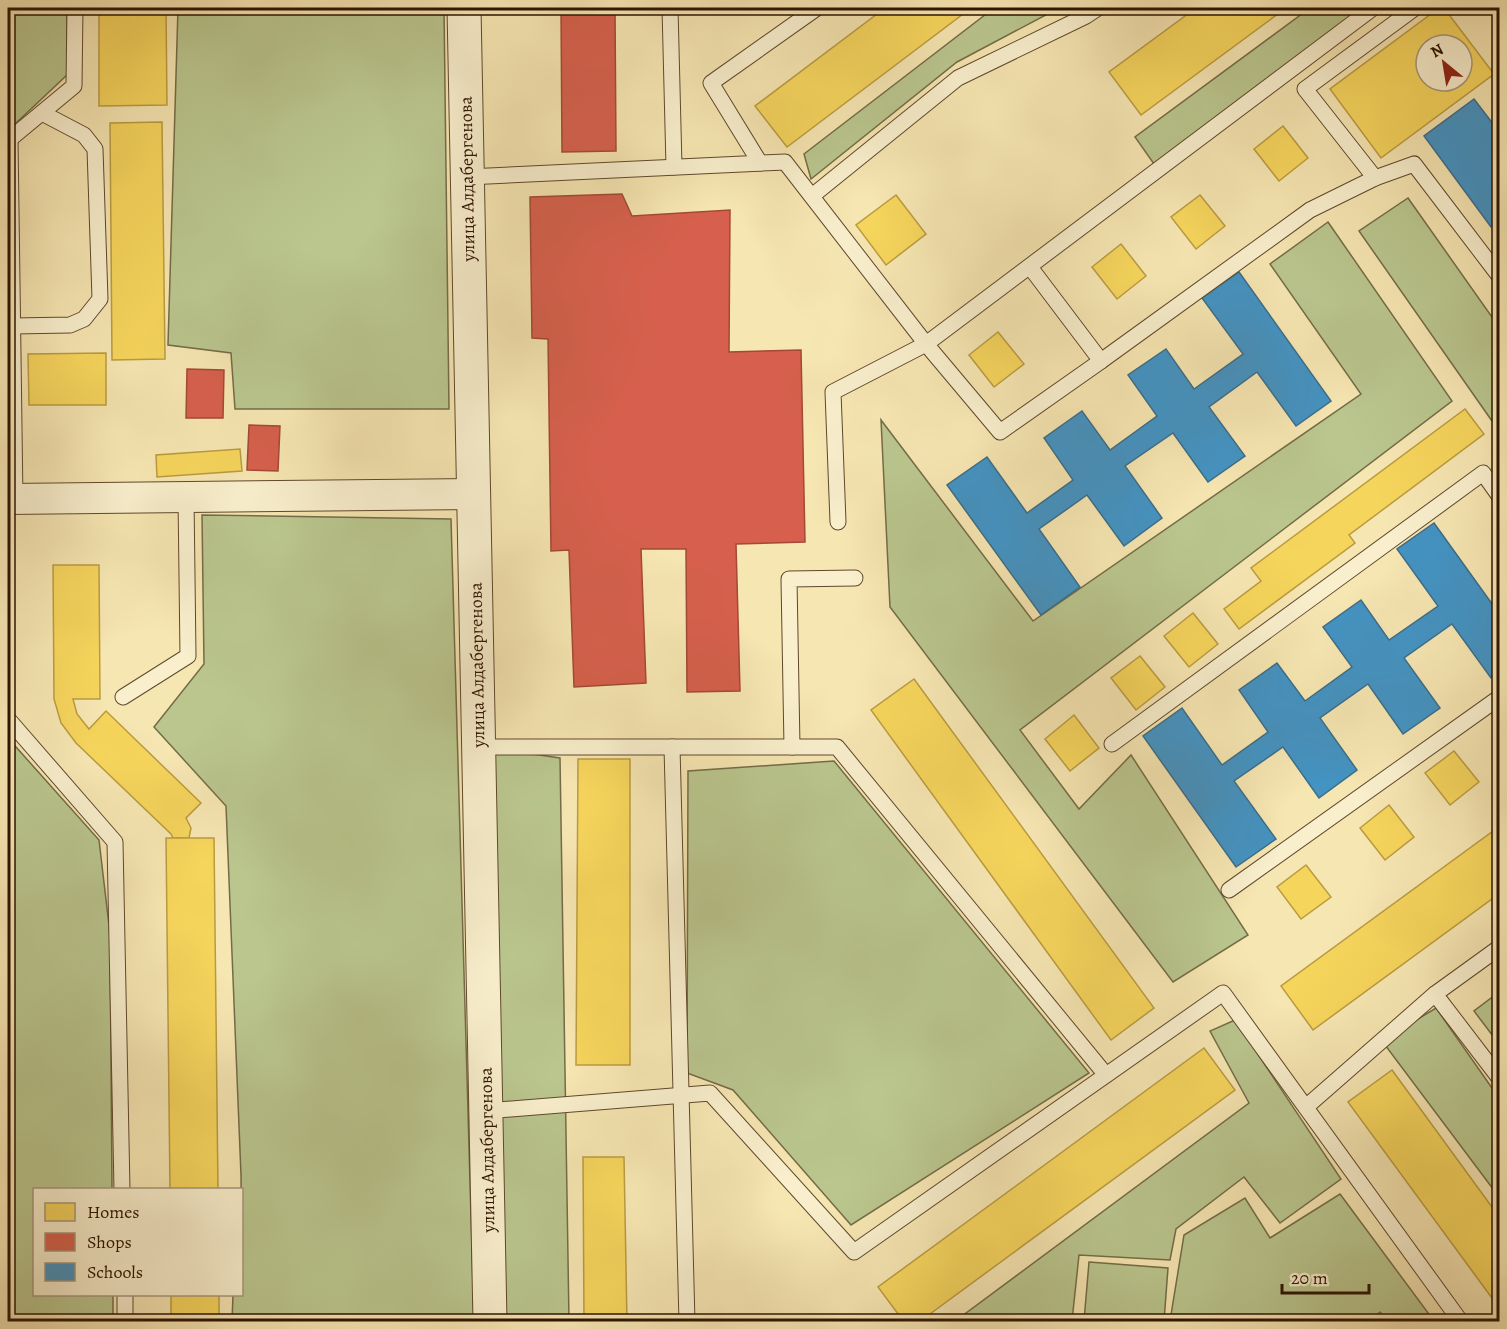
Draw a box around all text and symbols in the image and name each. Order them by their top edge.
north arrow [1414,33,1474,93]
text: N [1426,38,1448,63]
street label: улица Алдабергенова [454,95,480,263]
street label: улица Алдабергенова [464,581,490,749]
street label: улица Алдабергенова [474,1066,500,1234]
legend [33,1188,243,1296]
text: Homes [87,1200,139,1224]
text: Shops [87,1230,132,1254]
scale bar [1282,1257,1369,1295]
text: Schools [87,1260,143,1284]
text: 20 m [1291,1266,1328,1290]

